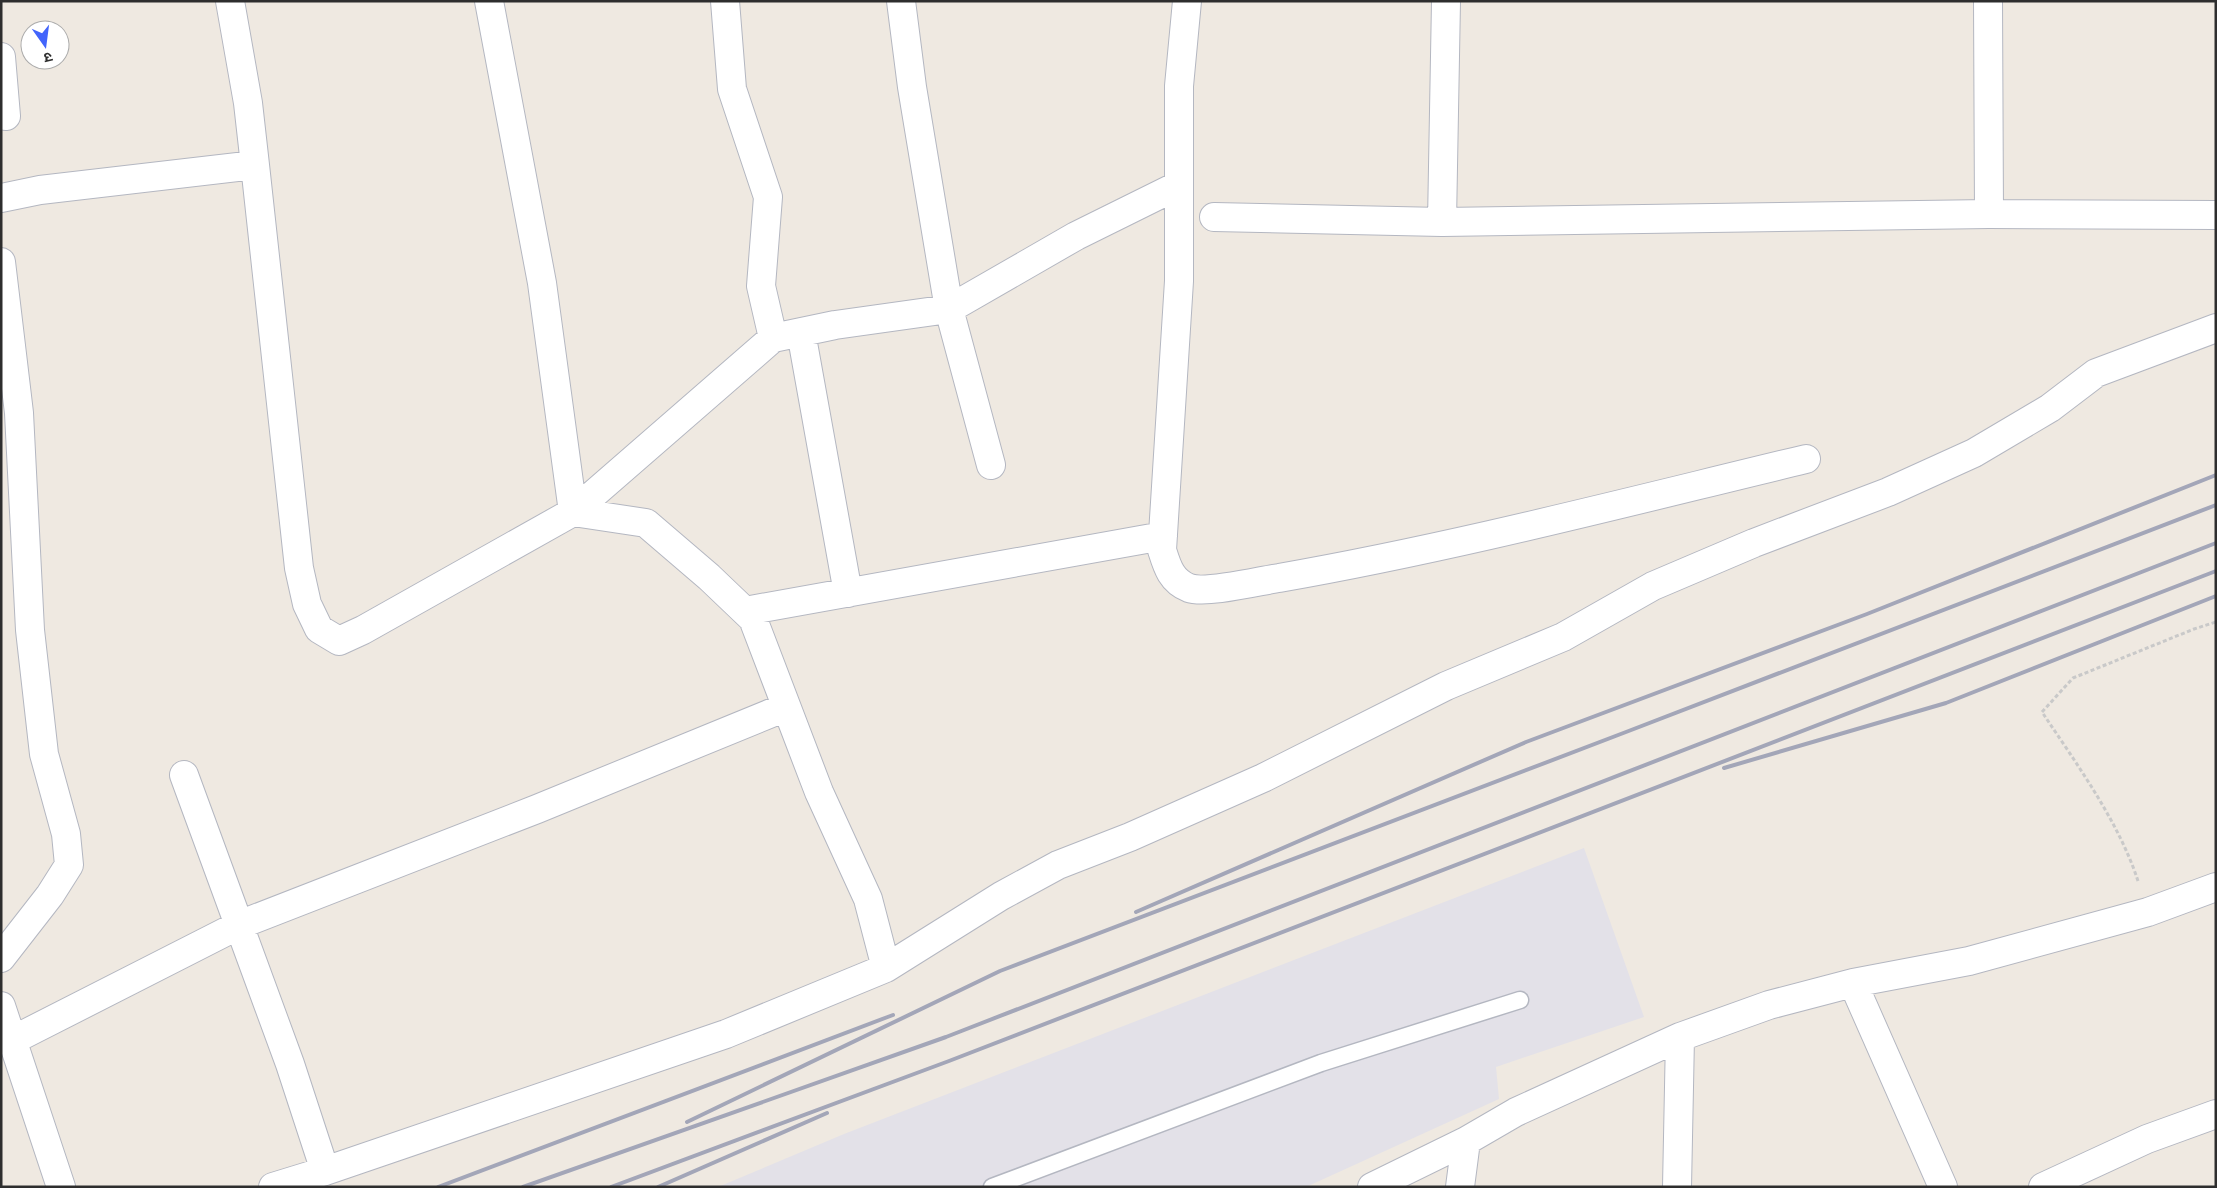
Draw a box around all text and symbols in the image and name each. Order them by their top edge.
north arrow [20,20,70,70]
text: उ [41,48,54,68]

